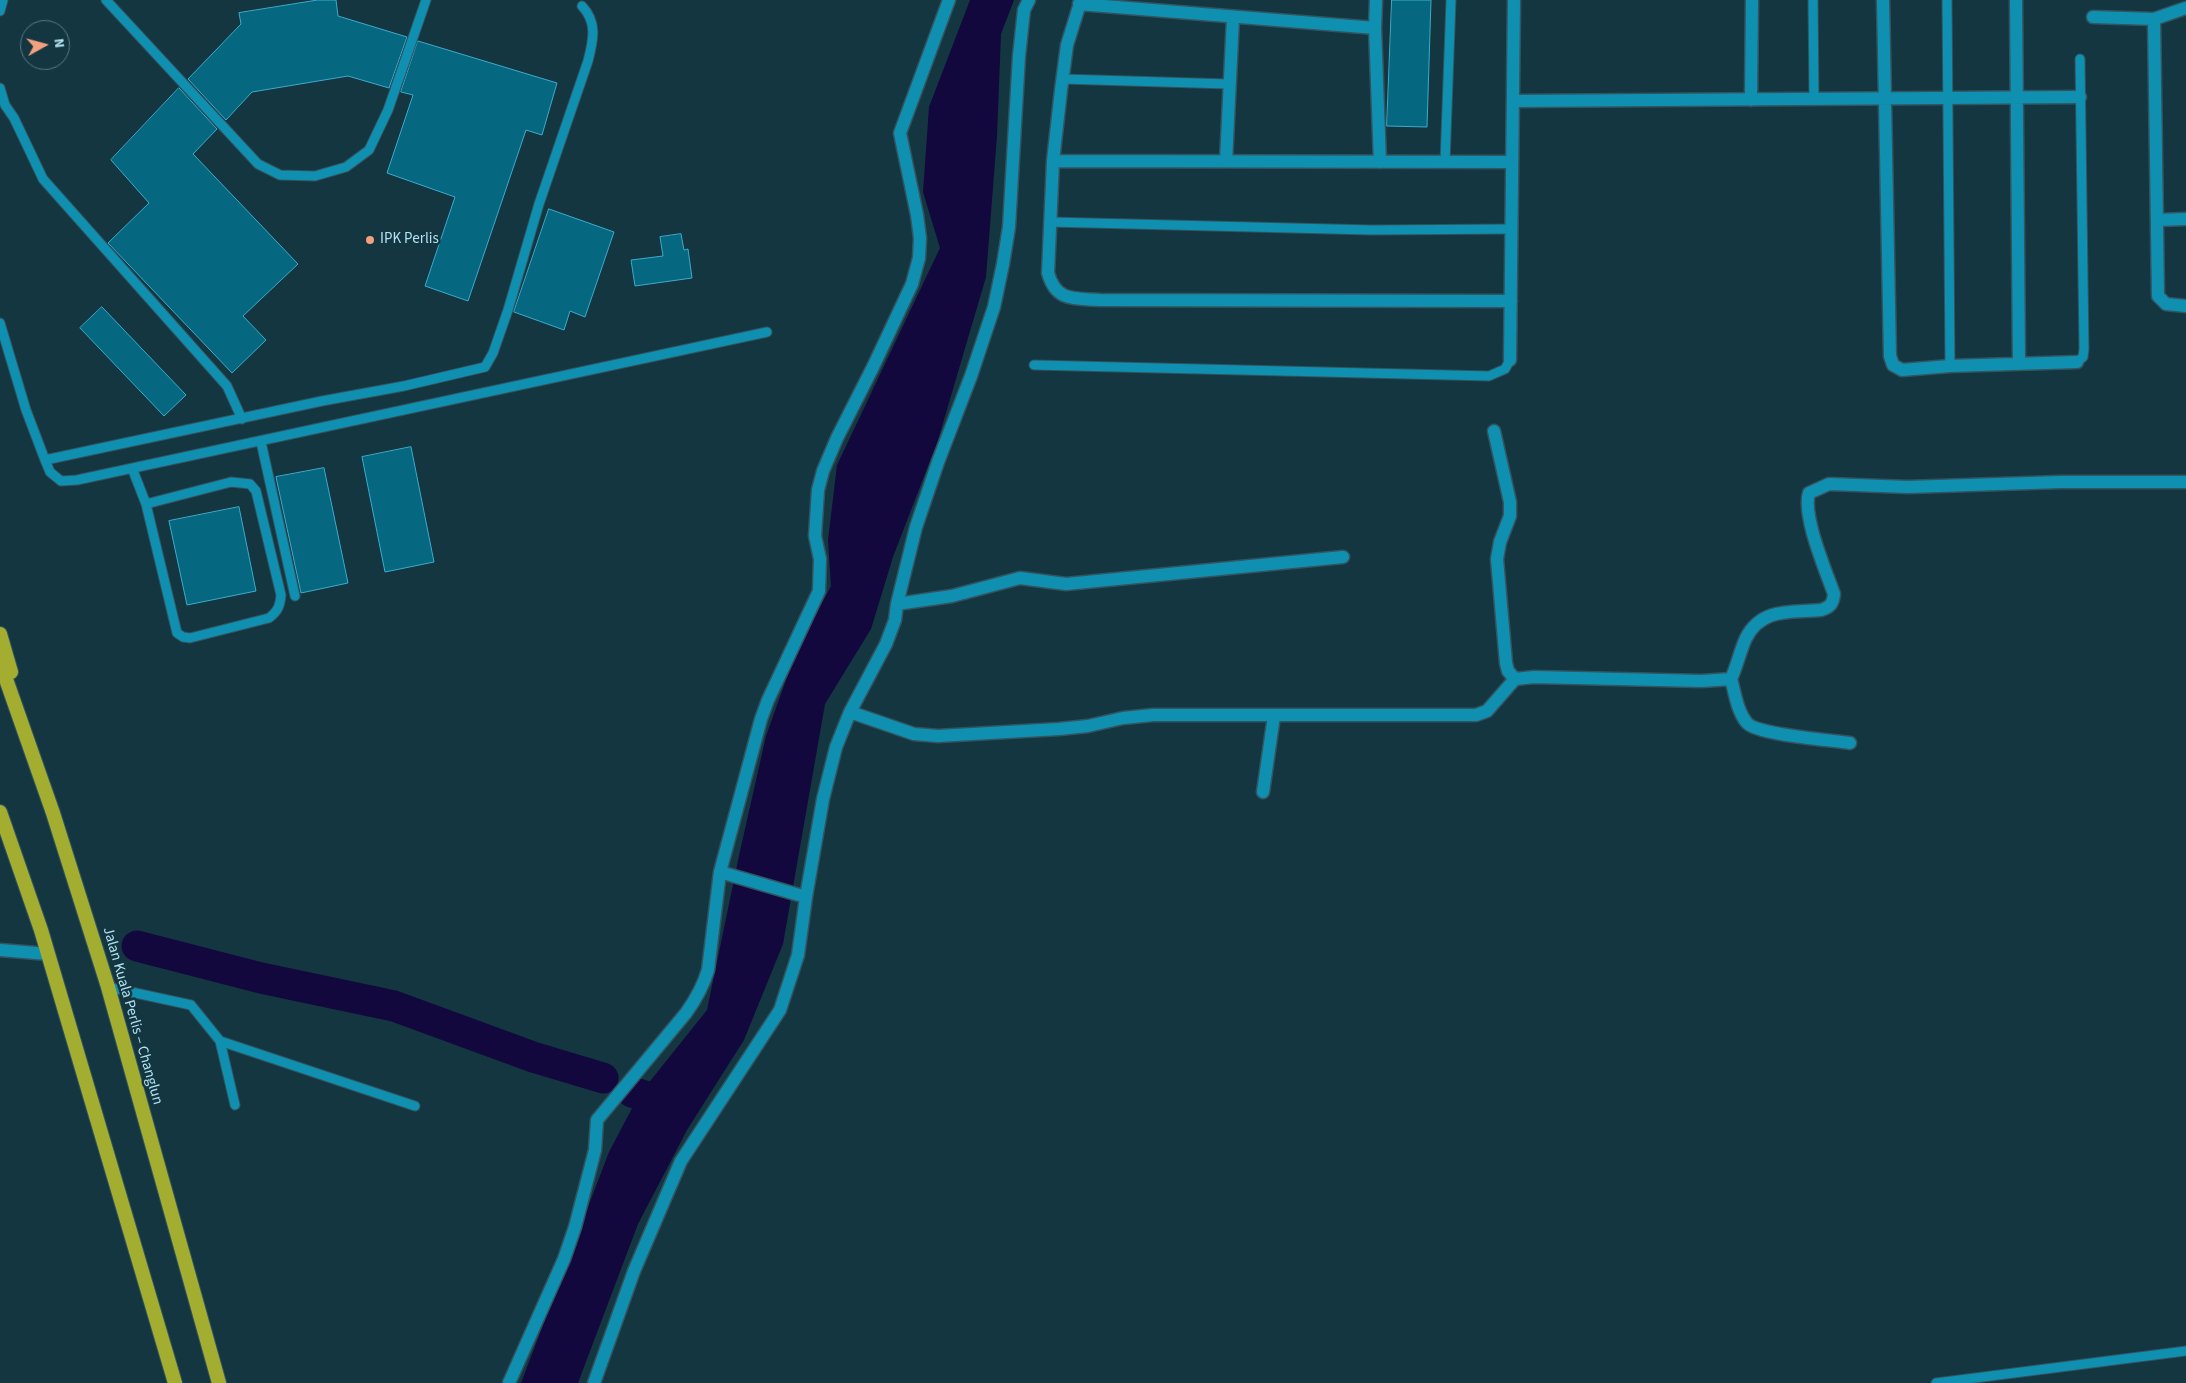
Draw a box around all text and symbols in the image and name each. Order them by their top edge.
north arrow [20,20,70,70]
text: N [48,37,69,49]
place label: IPK Perlis [380,231,439,249]
marker: IPK Perlis [364,234,376,246]
street label: Jalan Kuala Perlis – Changlun [98,925,166,1107]

